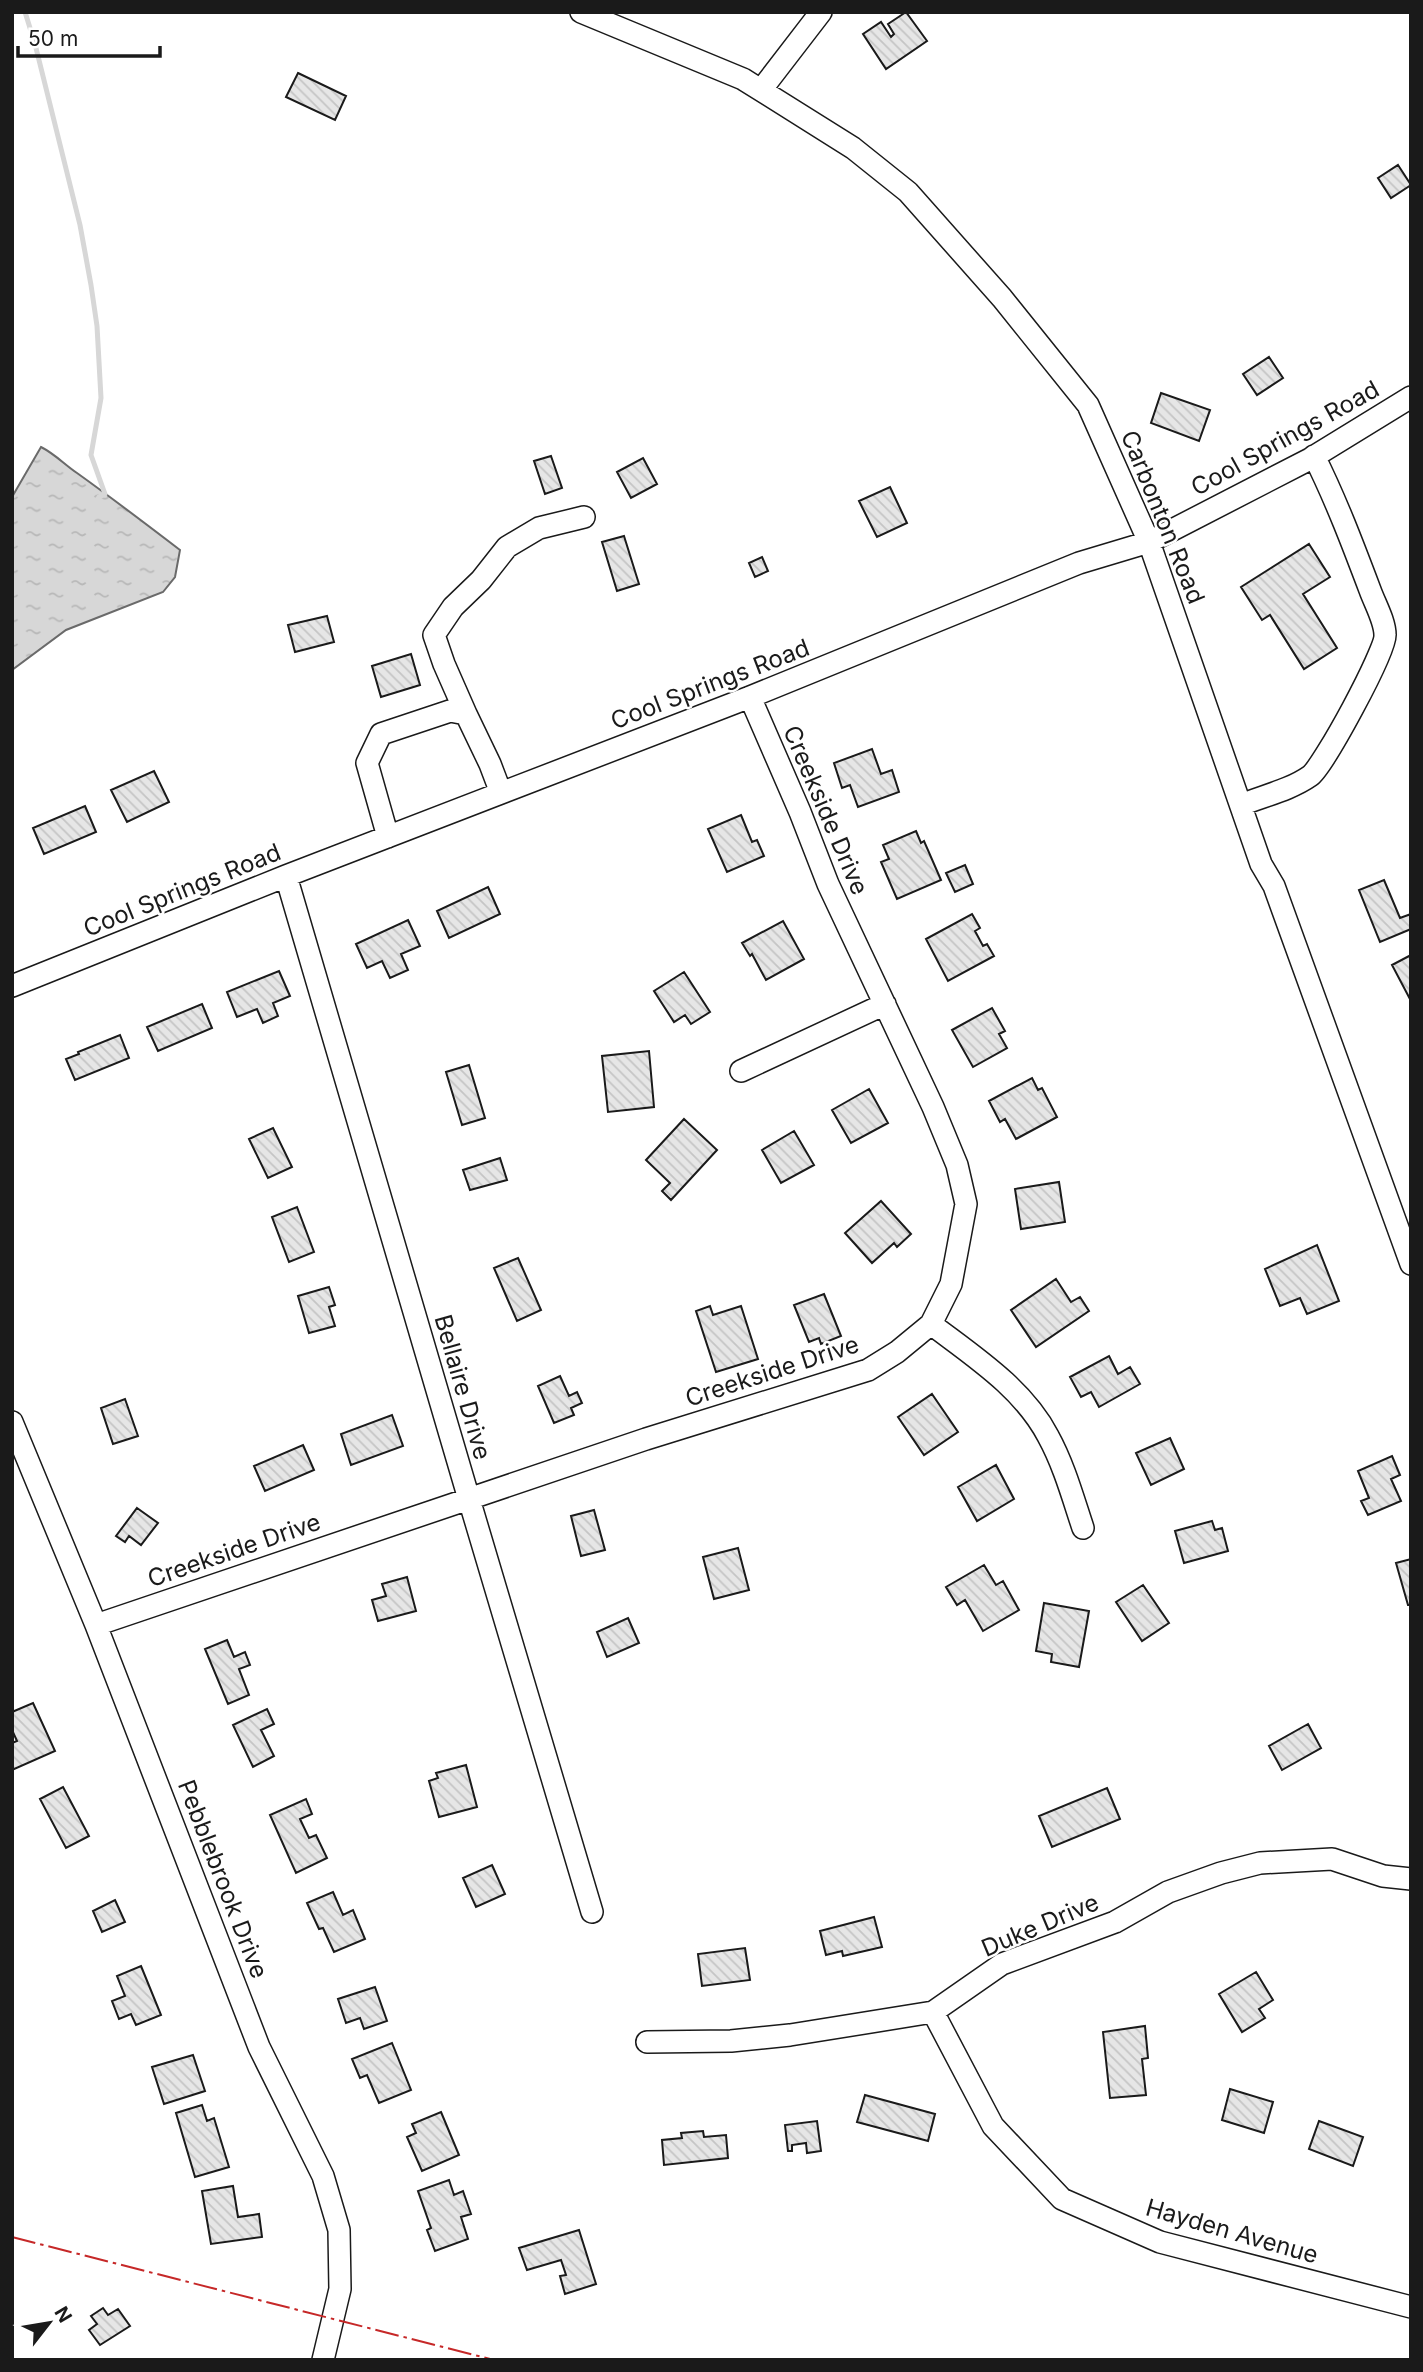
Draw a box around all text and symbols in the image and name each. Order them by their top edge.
scale bar [18,14,159,58]
text: 50 m [28,26,78,51]
street label: Cool Springs Road [1186,374,1384,502]
street label: Carbonton Road [1115,426,1211,608]
street label: Cool Springs Road [607,633,813,735]
street label: Creekside Drive [777,721,875,899]
street label: Cool Springs Road [79,837,285,943]
street label: Bellaire Drive [428,1311,498,1463]
street label: Creekside Drive [682,1329,862,1413]
street label: Creekside Drive [144,1507,324,1593]
street label: Pebblebrook Drive [172,1776,274,1982]
street label: Duke Drive [977,1887,1103,1963]
street label: Hayden Avenue [1142,2193,1322,2269]
north arrow [14,2288,84,2358]
text: N [50,2302,77,2327]

